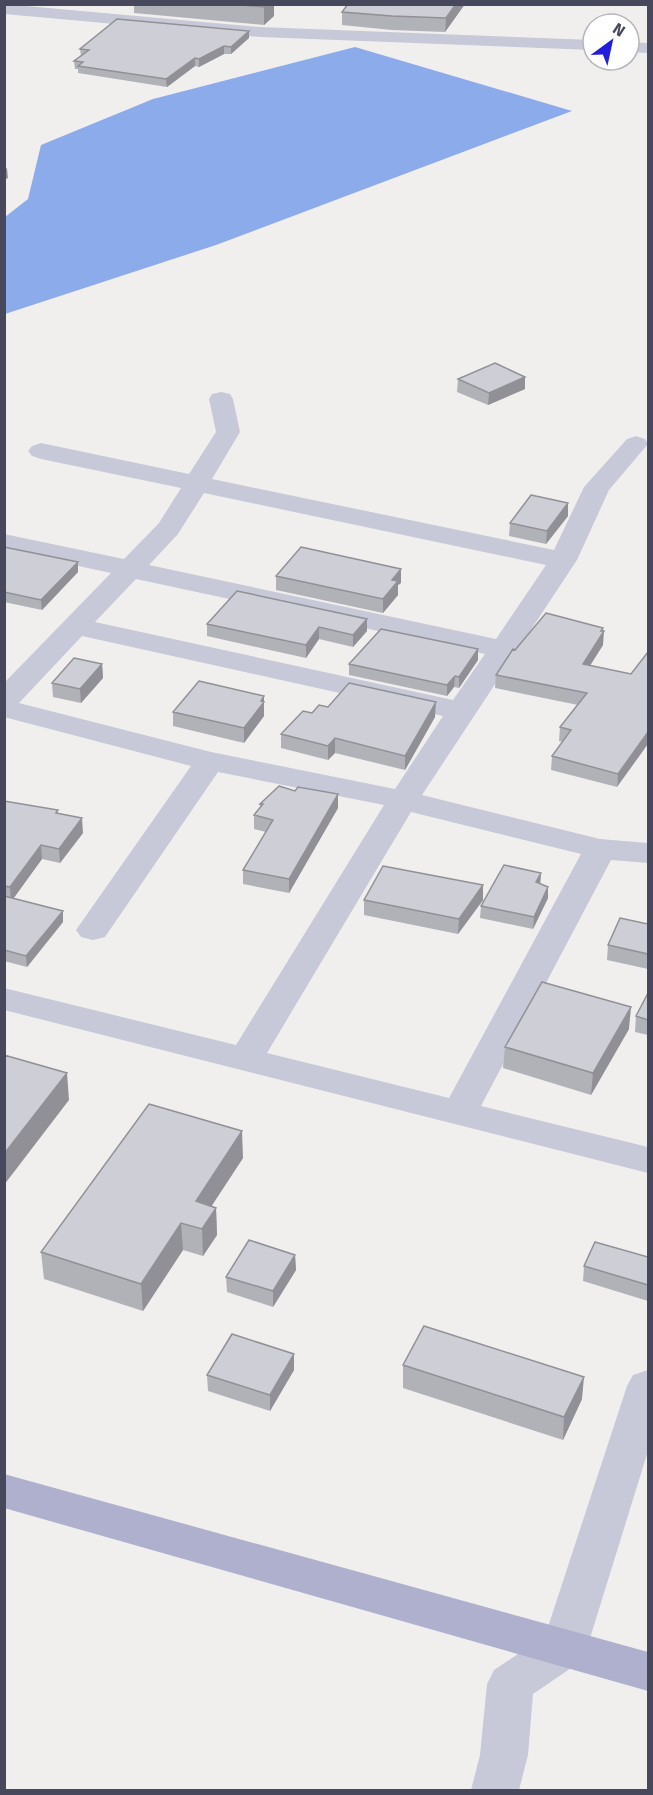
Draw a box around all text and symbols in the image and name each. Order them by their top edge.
north arrow [581,12,641,72]
text: N [609,19,629,41]

